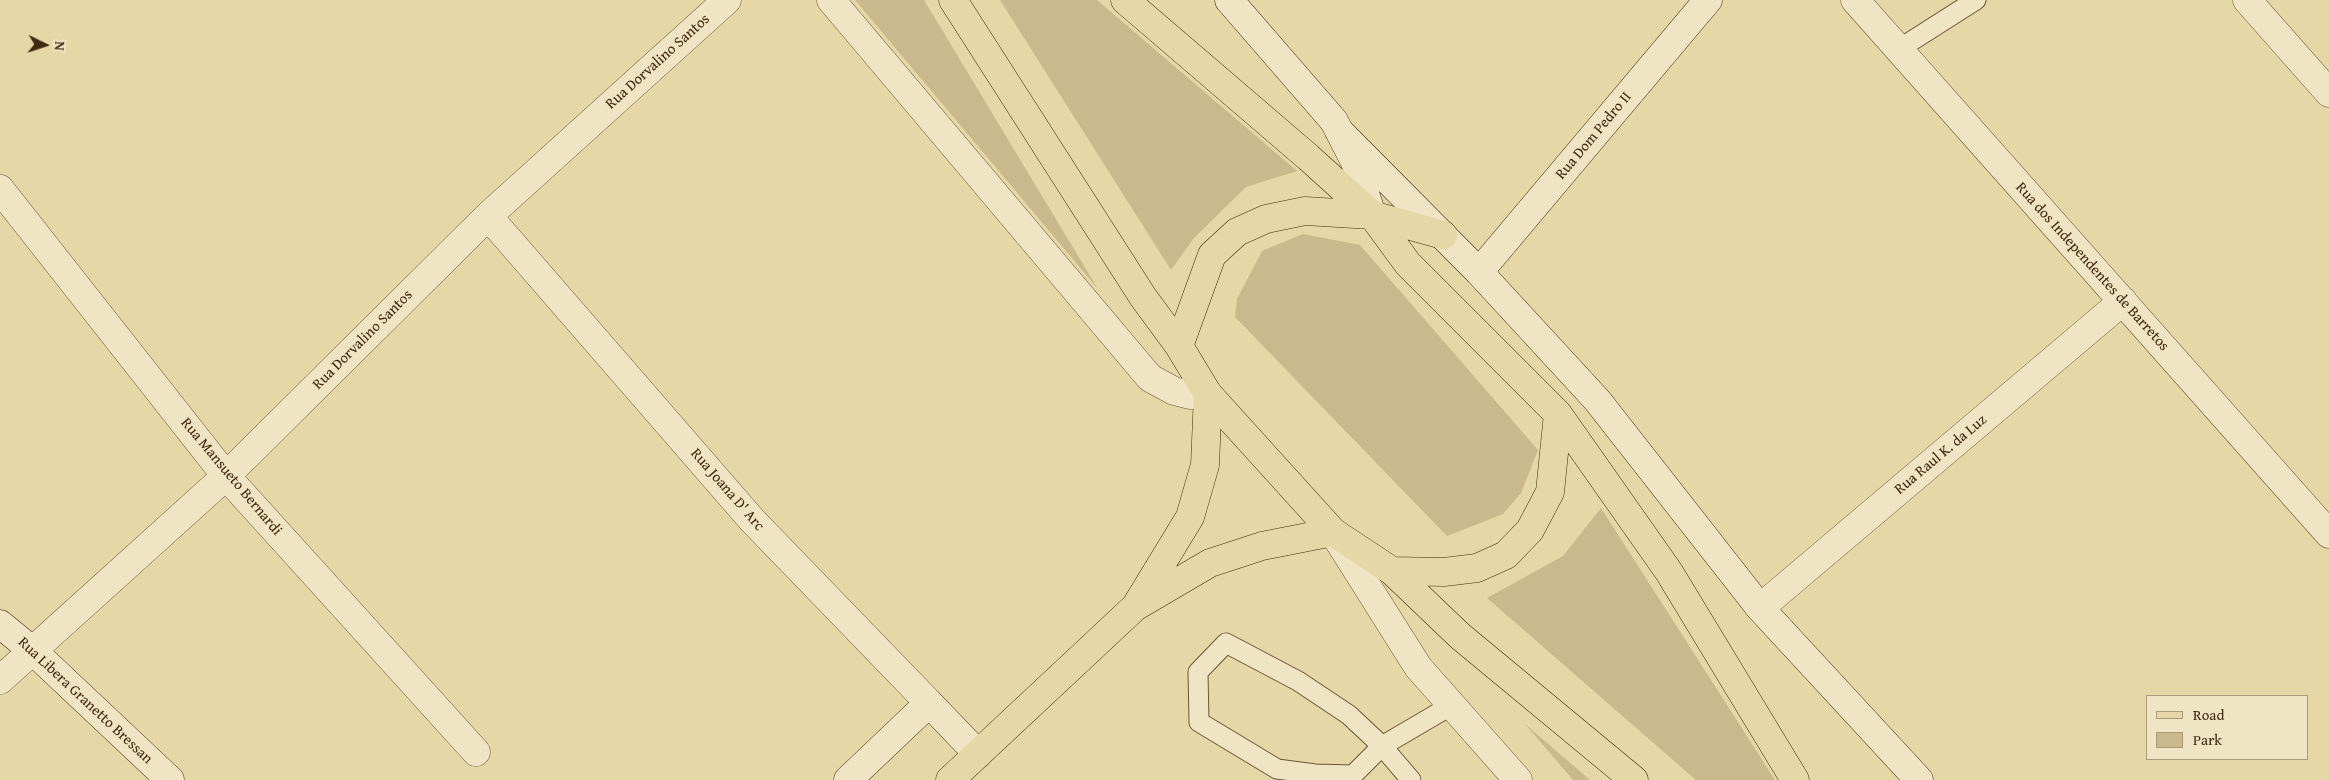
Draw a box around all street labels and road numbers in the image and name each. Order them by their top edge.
street label: Rua Dorvalino Santos [602,11,714,113]
street label: Rua Dom Pedro II [1552,89,1636,183]
street label: Rua dos Independentes de Barretos [2011,179,2173,355]
street label: Rua Dorvalino Santos [309,286,417,394]
street label: Rua Raul K. da Luz [1891,411,1991,499]
street label: Rua Mansueto Bernardi [177,415,285,539]
street label: Rua Joana D' Arc [686,445,768,535]
street label: Rua Libera Granetto Bressan [14,634,156,768]

